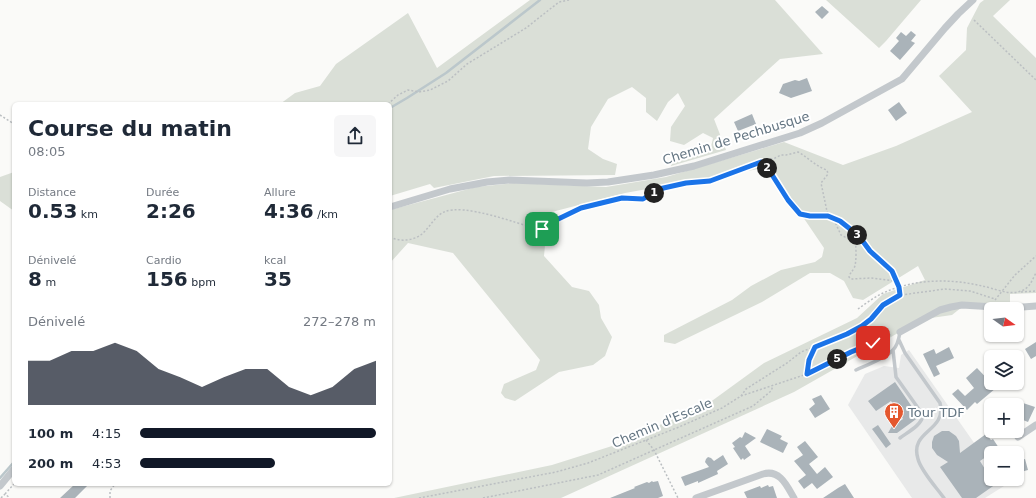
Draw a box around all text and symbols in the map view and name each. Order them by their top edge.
street label: Chemin de Pechbusque [661,108,811,168]
button: share [334,115,376,157]
text: Course du matin [28,116,232,141]
text: 08:05 [28,144,65,159]
pin: 2 [757,158,777,178]
text: 2 [763,161,771,174]
pin: 1 [644,183,664,203]
text: Distance [28,186,76,199]
text: Durée [146,186,179,199]
text: Allure [264,186,296,199]
text: 1 [650,186,658,199]
text: 0.53 [28,199,77,223]
text: 2:26 [146,199,196,223]
text: 4:36 [264,199,314,223]
text: km [77,208,98,221]
text: /km [314,208,338,221]
pin [525,212,559,246]
icon: arrive [531,218,553,240]
pin: 3 [847,225,867,245]
text: 3 [853,228,861,241]
text: Dénivelé [28,254,76,267]
text: Cardio [146,254,182,267]
text: kcal [264,254,286,267]
text: 8 [28,267,42,291]
text: 156 [146,267,188,291]
text: 35 [264,267,292,291]
text: m [42,276,56,289]
text: bpm [188,276,216,289]
north arrow [984,302,1024,342]
map controls [984,302,1024,486]
text: Dénivelé [28,314,85,329]
text: 272–278 m [303,314,376,329]
pin [856,326,890,360]
icon: check [862,332,884,354]
pin: 5 [827,349,847,369]
button: layers [984,350,1024,390]
text: 5 [833,352,841,365]
street label: Chemin d'Escale [610,395,714,451]
button: + [984,398,1024,438]
building icon: Tour TDF [883,401,905,429]
place label: Tour TDF [907,405,965,420]
text: 100 m [28,426,73,441]
text: 4:15 [92,426,121,441]
button: − [984,446,1024,486]
text: 200 m [28,456,73,471]
text: 4:53 [92,456,121,471]

